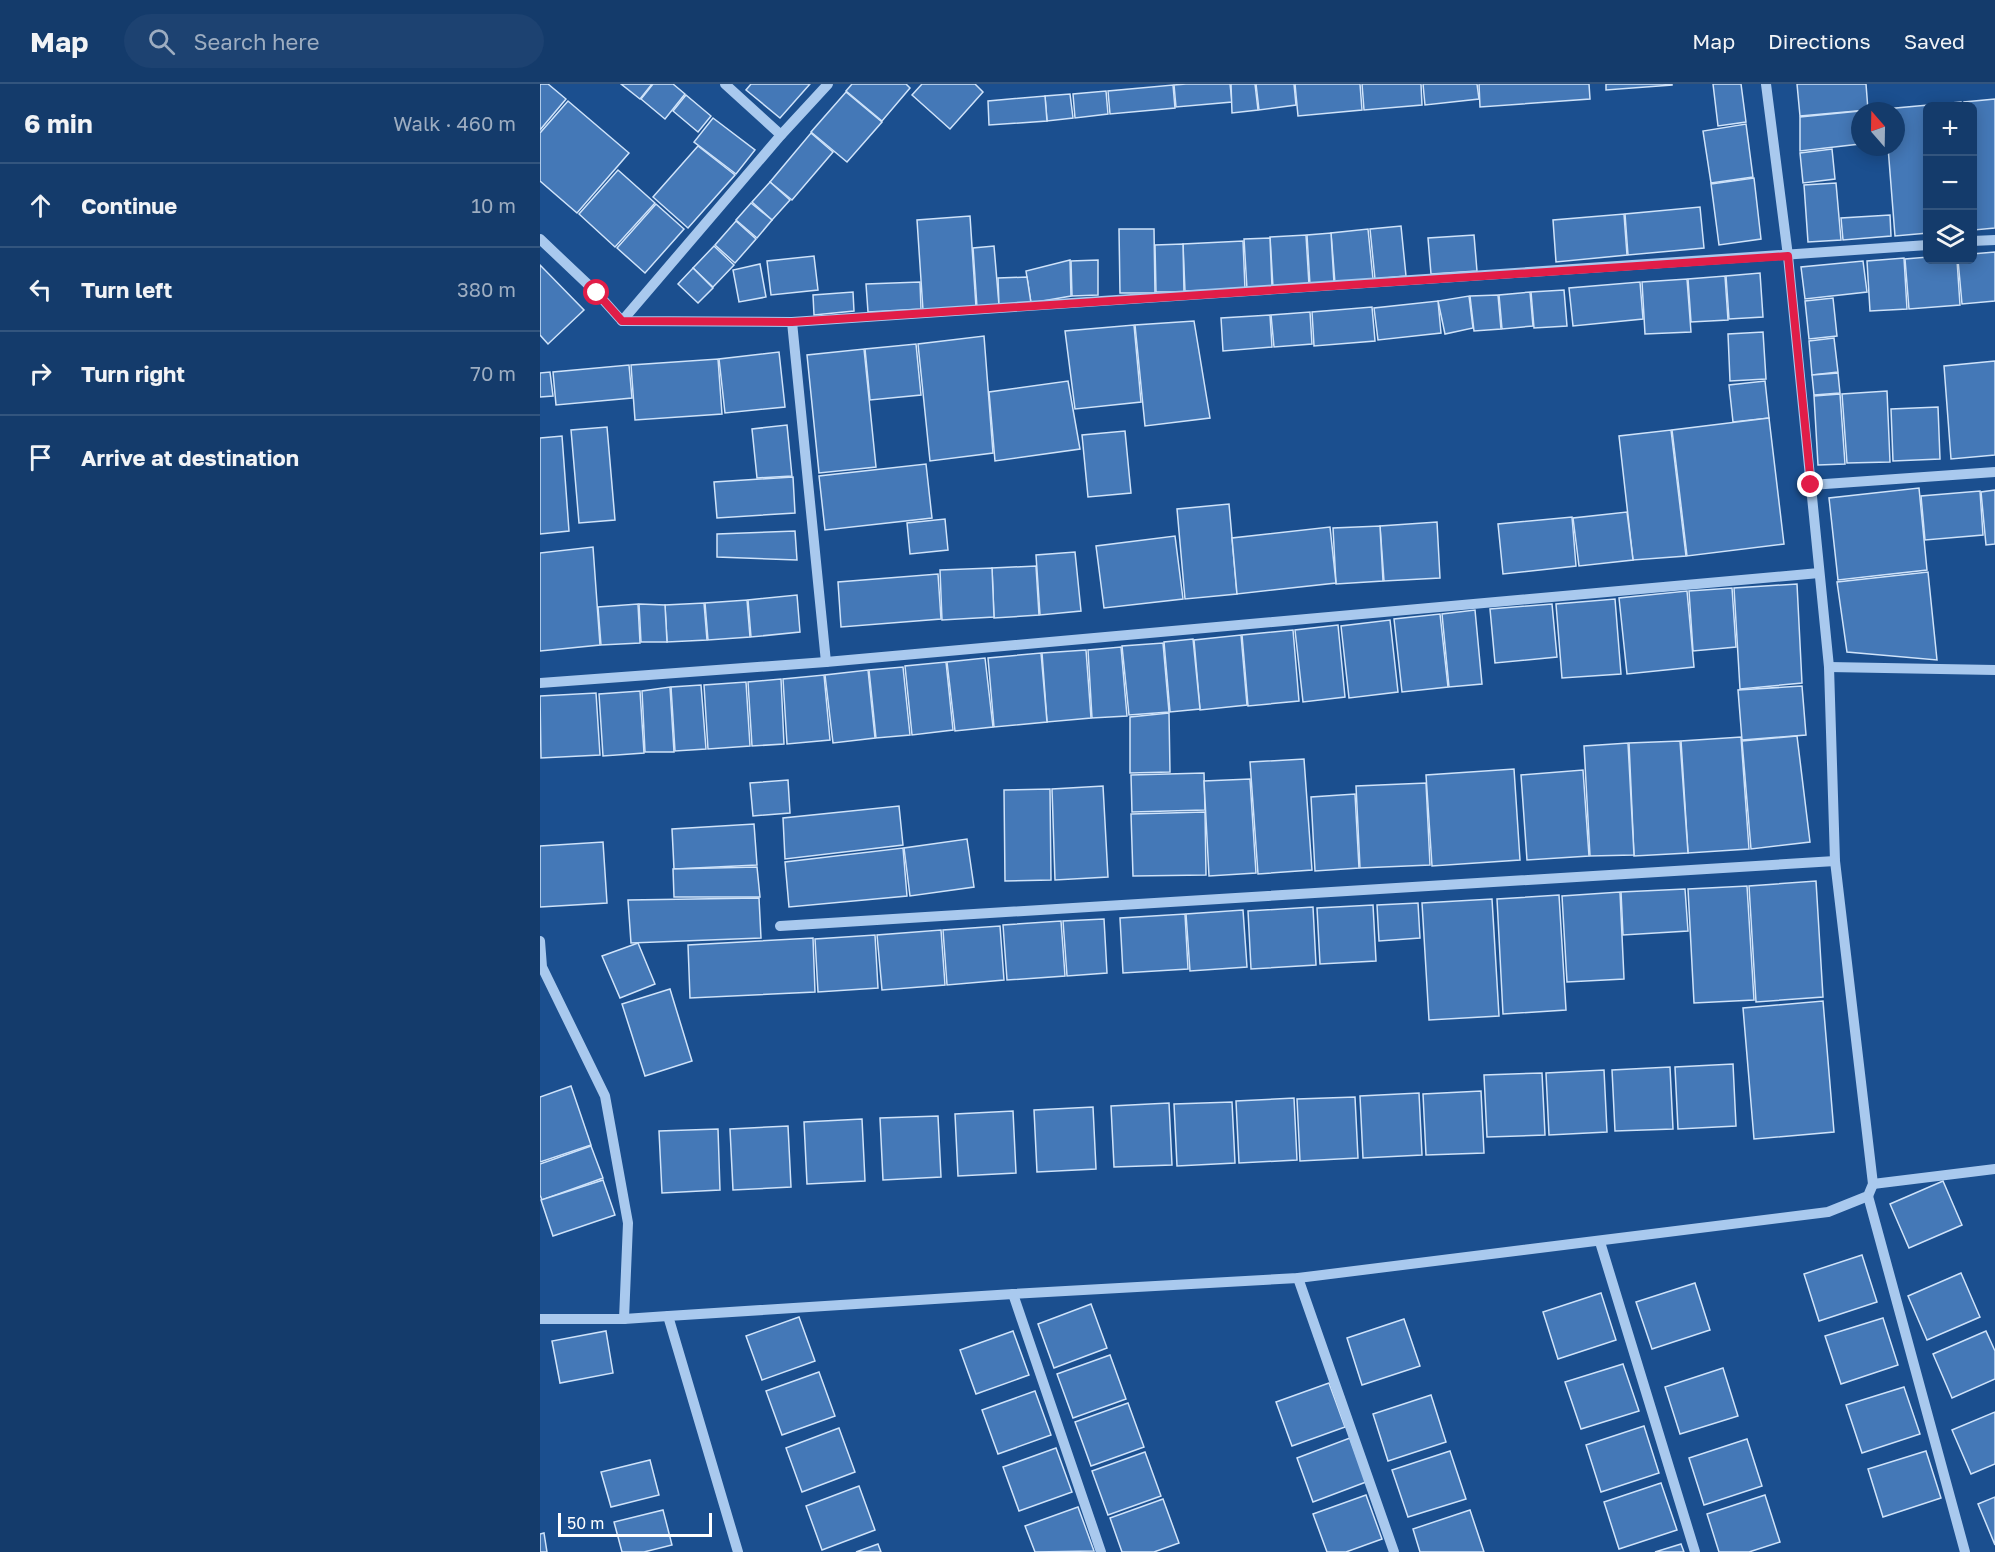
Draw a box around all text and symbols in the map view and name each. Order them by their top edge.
search box [124,14,544,68]
text: Map [30,25,88,58]
icon: search [145,25,178,58]
text: Search here [193,28,319,55]
text: Map [1692,28,1735,54]
text: Directions [1768,28,1871,54]
text: Saved [1904,28,1965,54]
north arrow [1851,102,1905,156]
map controls [1923,102,1977,264]
button: + [1923,102,1977,156]
text: 6 min [24,108,93,139]
text: Walk · 460 m [393,111,516,135]
button: − [1923,156,1977,210]
icon: ahead [24,189,57,222]
text: Continue [81,192,177,219]
text: 10 m [471,193,516,217]
button: layers [1923,210,1977,264]
icon: left [24,273,57,306]
text: Turn left [81,276,172,303]
text: 380 m [457,277,516,301]
route start [583,279,609,305]
icon: right [24,357,57,390]
text: Turn right [81,360,185,387]
text: 70 m [470,361,516,385]
icon: arrive [24,441,57,474]
text: Arrive at destination [81,444,299,471]
route end [1797,471,1823,497]
scale bar [558,1510,712,1538]
text: 50 m [567,1513,604,1533]

